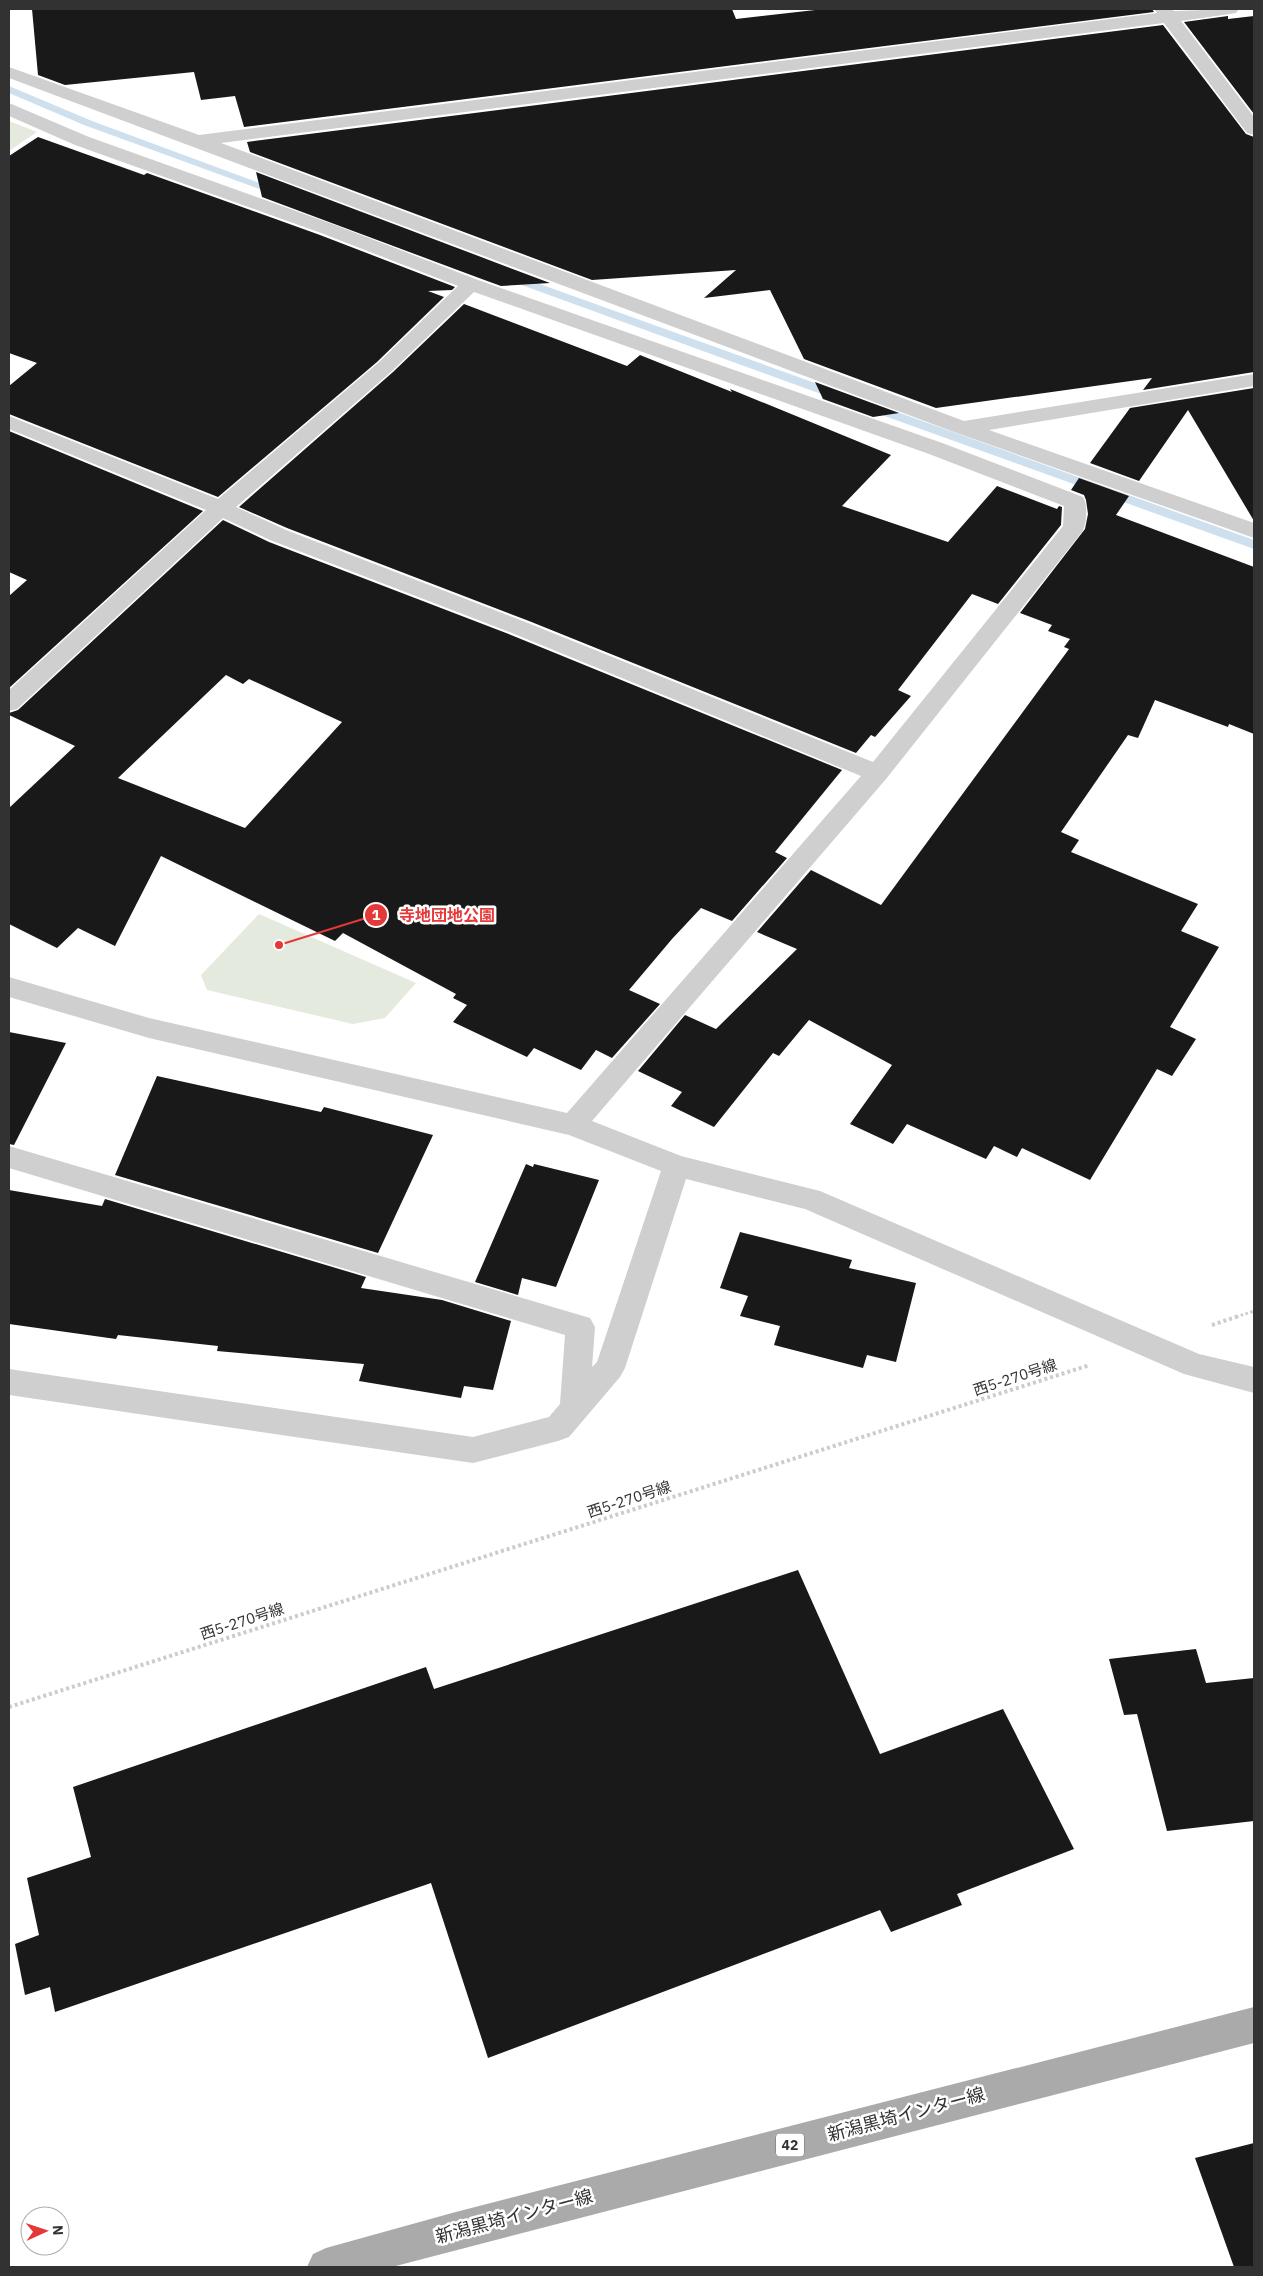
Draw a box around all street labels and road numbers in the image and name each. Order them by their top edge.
street label: 西5-270号線 [971,1355,1059,1399]
street label: 西5-270号線 [585,1477,673,1521]
street label: 西5-270号線 [198,1599,286,1643]
street label: 新潟黒埼インター線 [825,2082,987,2146]
road number: 42 [776,2134,804,2156]
street label: 新潟黒埼インター線 [433,2184,595,2248]

